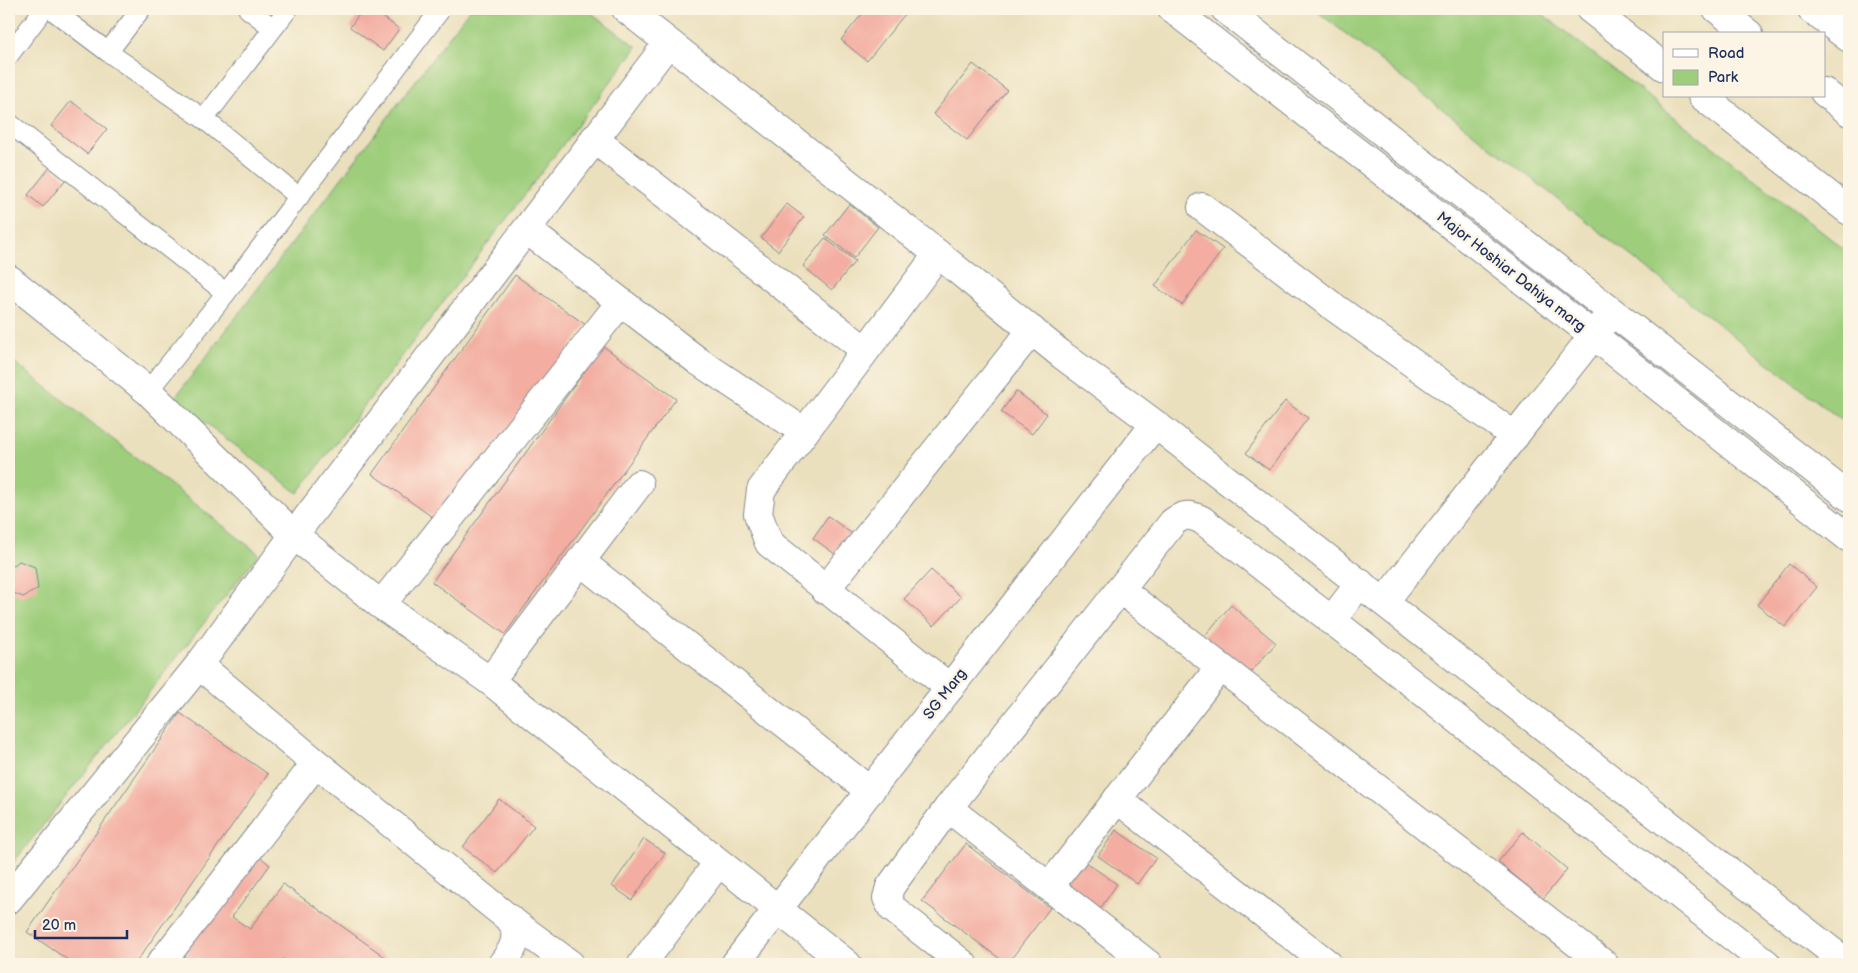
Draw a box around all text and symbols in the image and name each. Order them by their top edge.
legend [1663,32,1826,98]
text: Road [1708,44,1744,63]
text: Park [1708,68,1739,87]
street label: Major Hoshiar Dahiya marg [1433,208,1589,336]
street label: SG Marg [919,665,971,723]
scale bar [35,908,128,940]
text: 20 m [42,916,76,935]

